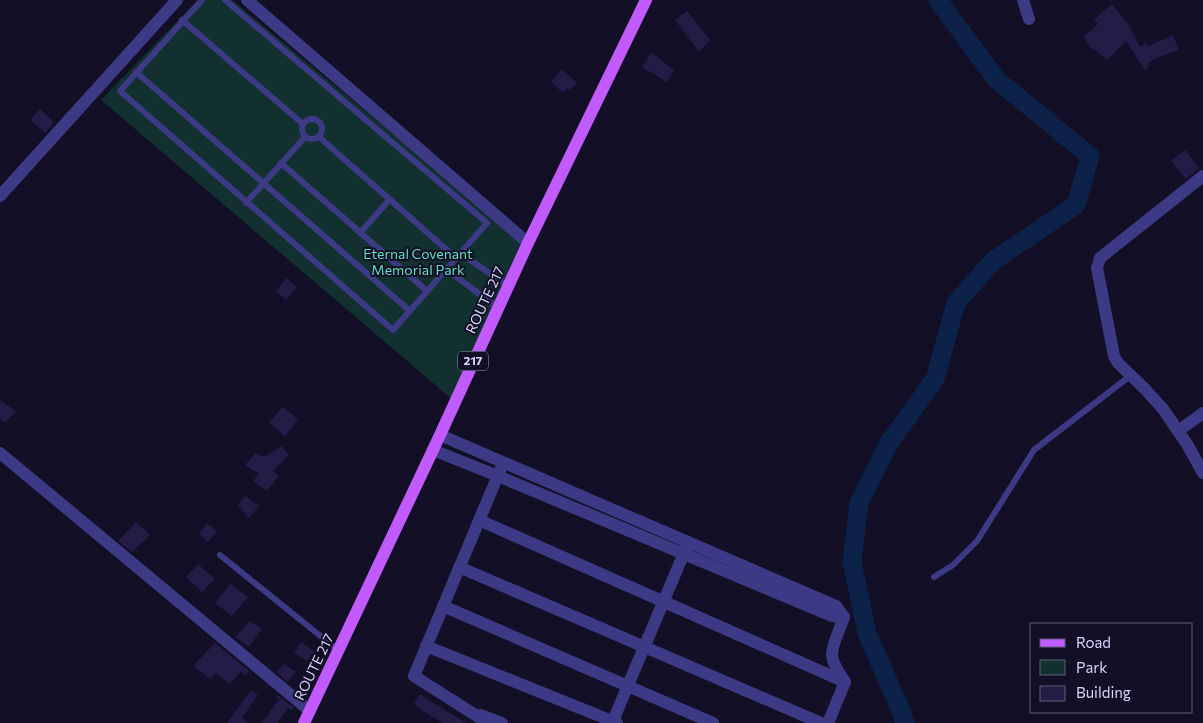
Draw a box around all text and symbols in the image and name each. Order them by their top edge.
park label: Eternal Covenant Memorial Park [363,245,473,278]
street label: ROUTE 217 [462,264,507,336]
road number: 217 [458,352,488,371]
legend [1030,623,1193,713]
street label: ROUTE 217 [290,631,337,703]
text: Road [1076,633,1111,651]
text: Park [1076,658,1107,676]
text: Building [1076,683,1131,701]

